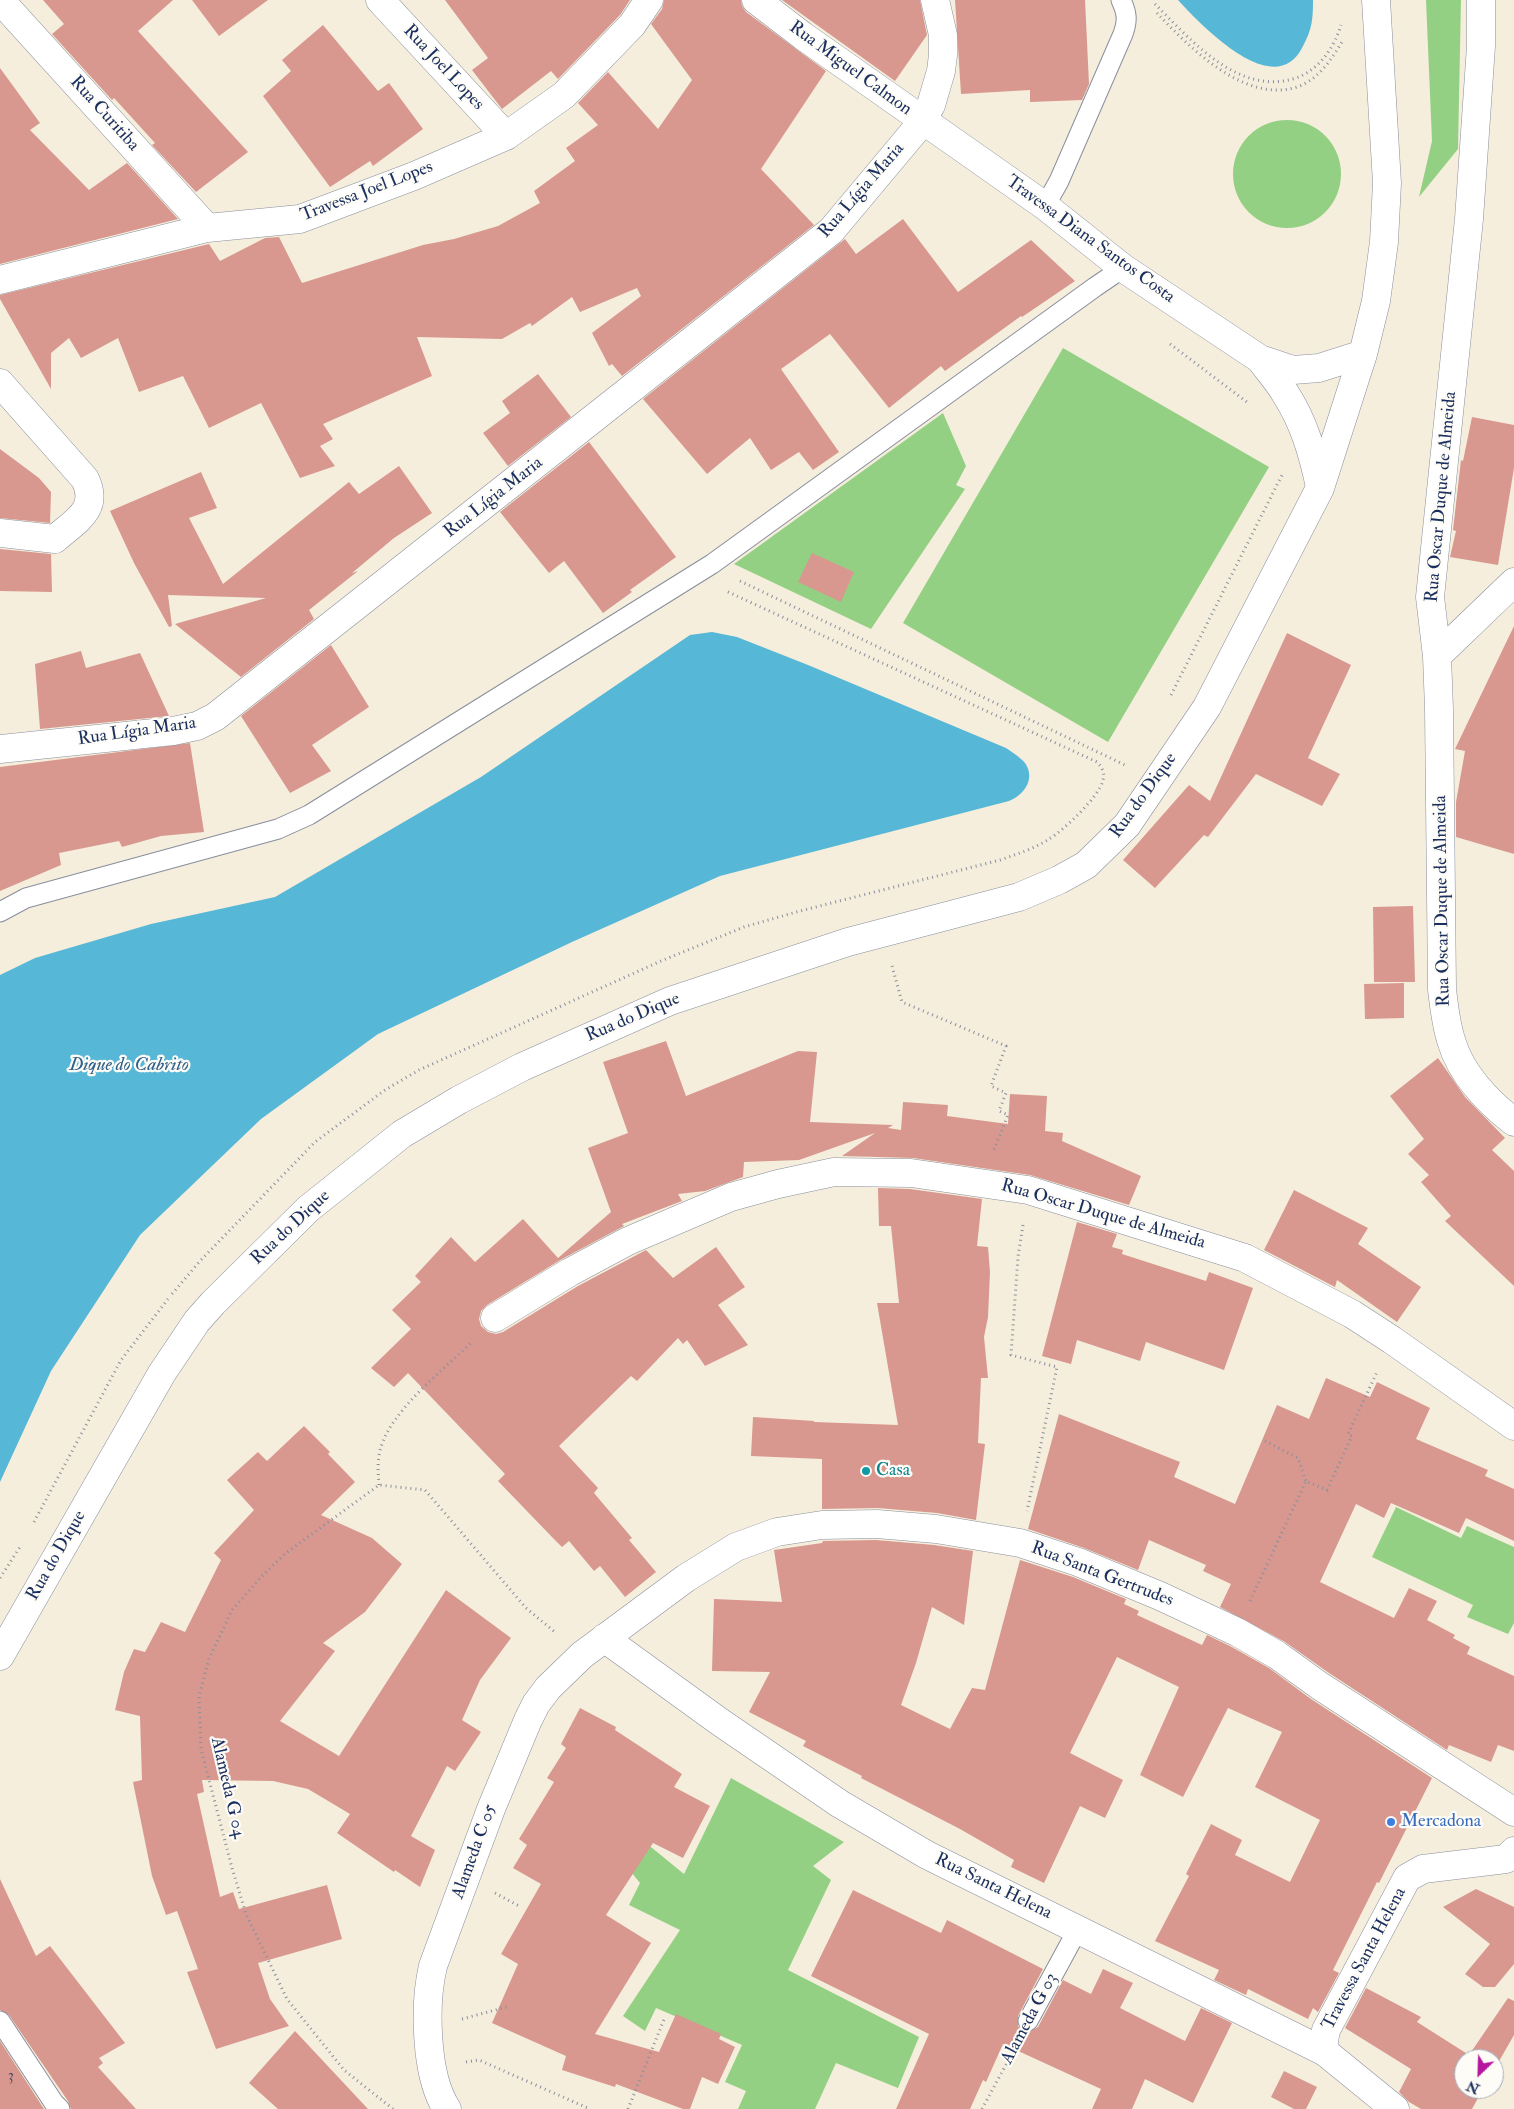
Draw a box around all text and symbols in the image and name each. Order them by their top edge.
street label: Rua Miguel Calmon [784,17,916,121]
street label: Rua Joel Lopes [398,21,488,115]
street label: Rua Curitiba [65,72,143,156]
street label: Rua Lígia Maria [815,139,909,243]
street label: Travessa Joel Lopes [298,157,436,227]
street label: Travessa Diana Santos Costa [1001,171,1179,309]
street label: Rua Oscar Duque de Almeida [1422,391,1462,603]
street label: Rua Lígia Maria [440,453,548,543]
street label: Rua Lígia Maria [76,713,198,751]
street label: Rua do Dique [1106,749,1182,843]
street label: Rua Oscar Duque de Almeida [1430,795,1456,1007]
street label: Rua do Dique [583,989,683,1047]
water label: Dique do Cabrito [69,1055,189,1077]
street label: Rua Oscar Duque de Almeida [998,1175,1208,1255]
street label: Rua do Dique [247,1186,335,1270]
place label: Casa [876,1460,910,1482]
marker: Casa [860,1465,872,1477]
street label: Rua do Dique [23,1507,91,1605]
street label: Rua Santa Gertrudes [1028,1538,1176,1612]
street label: Alameda G 04 [205,1736,249,1840]
street label: Alameda C 05 [448,1802,502,1902]
place label: Mercadona [1401,1811,1481,1833]
marker: Mercadona [1385,1816,1397,1828]
street label: Rua Santa Helena [931,1849,1055,1925]
street label: Travessa Santa Helena [1318,1884,1412,2034]
street label: Alameda G 03 [997,1970,1063,2068]
north arrow [1454,2049,1504,2099]
house number: 3 [8,2068,14,2086]
text: N [1464,2077,1482,2098]

